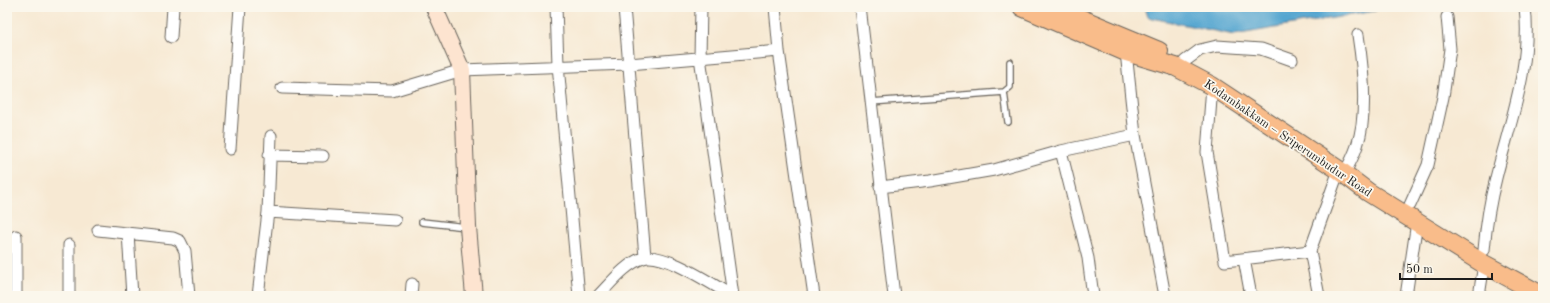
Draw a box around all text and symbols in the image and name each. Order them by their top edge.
street label: Kodambakkam – Sriperumbudur Road [1201,78,1373,200]
scale bar [1400,255,1492,281]
text: 50 m [1406,263,1433,276]

